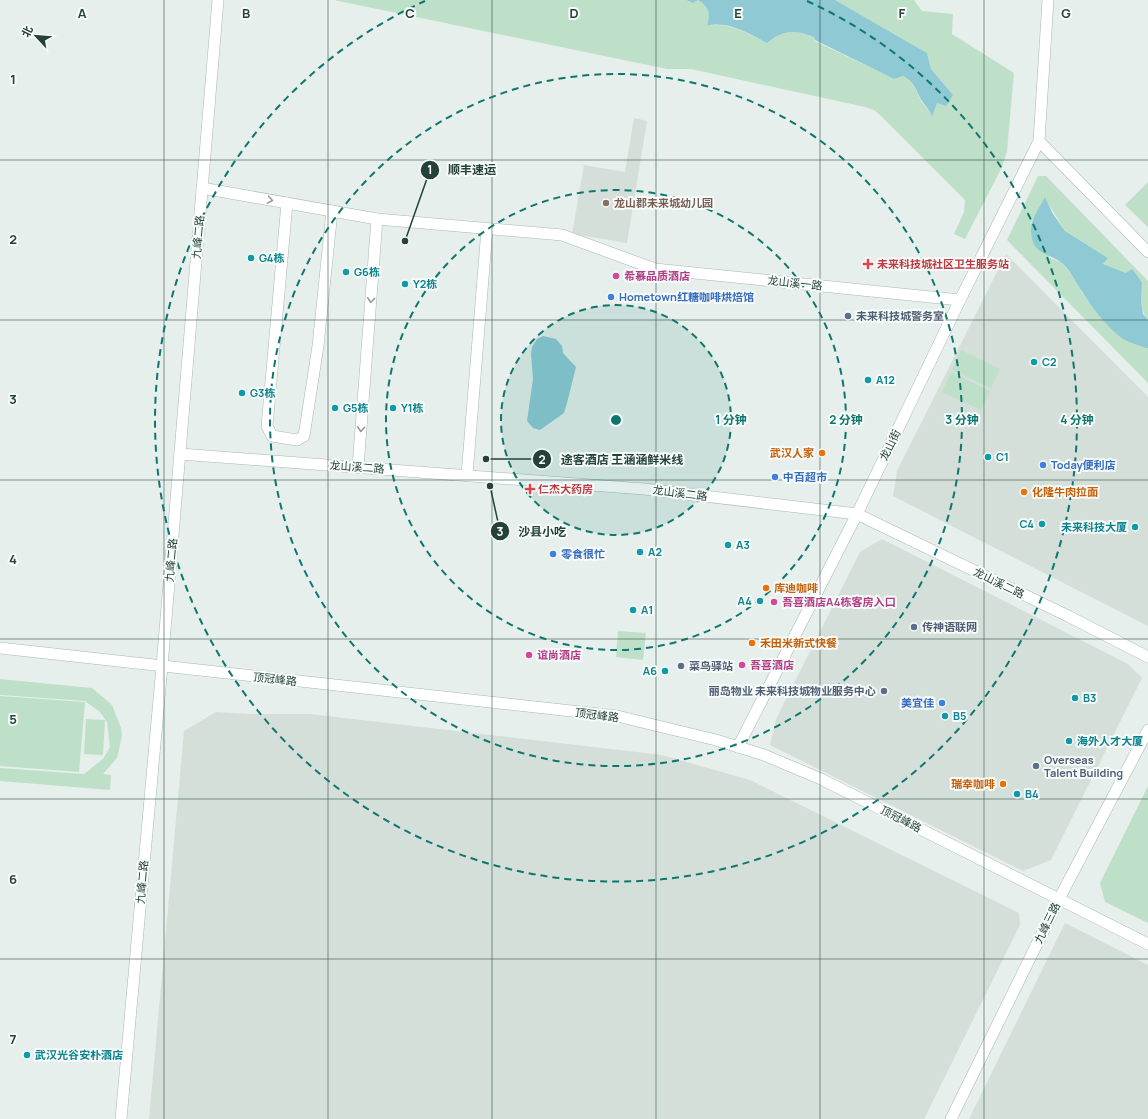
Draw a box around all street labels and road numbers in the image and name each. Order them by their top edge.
street label: 九峰二路 [188,214,207,260]
street label: 龙山溪一路 [767,272,823,293]
street label: 龙山街 [876,427,904,463]
street label: 龙山溪二路 [329,457,385,476]
street label: 龙山溪二路 [652,482,708,503]
street label: 九峰二路 [161,537,180,583]
street label: 龙山溪二路 [971,564,1027,601]
street label: 顶冠峰路 [252,669,298,688]
street label: 顶冠峰路 [574,704,620,725]
street label: 顶冠峰路 [878,802,924,835]
street label: 九峰二路 [132,859,151,905]
street label: 九峰三路 [1030,900,1063,946]

